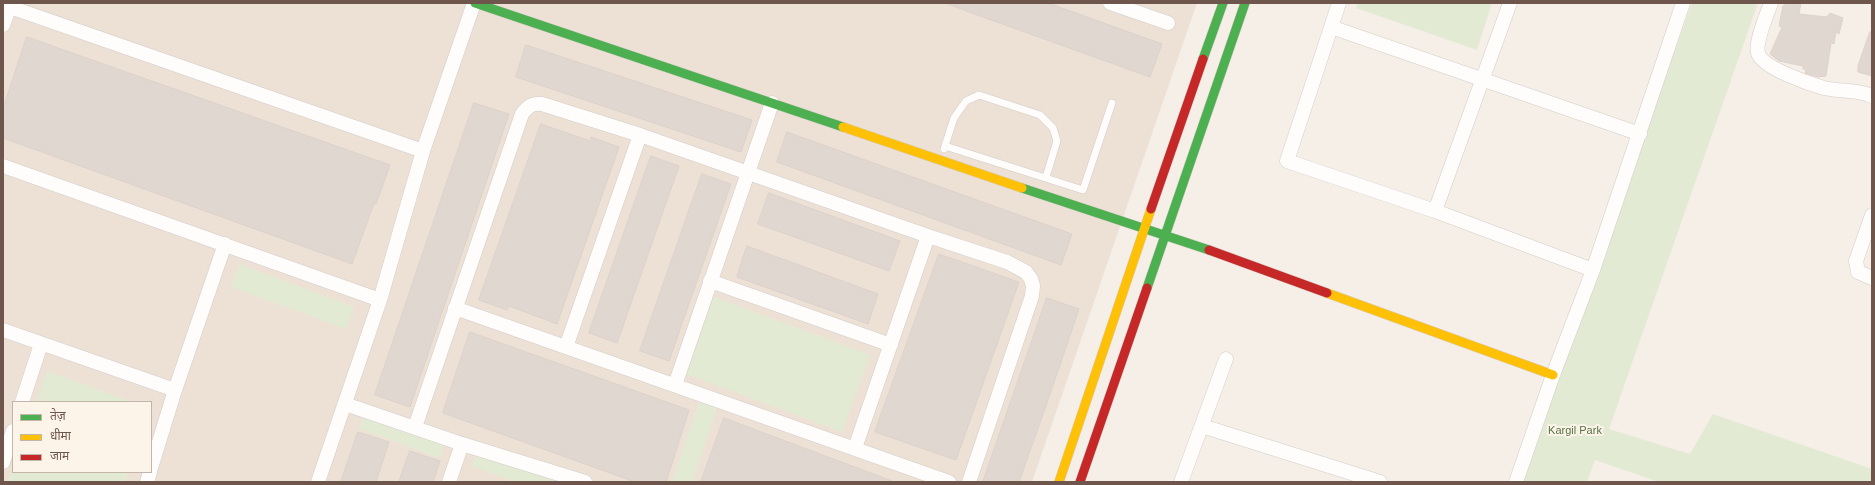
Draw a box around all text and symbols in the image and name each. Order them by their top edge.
legend [12,401,152,473]
text: तेज़ [50,409,66,423]
park label: Kargil Park [1548,424,1602,438]
text: धीमा [50,429,71,443]
text: जाम [50,449,69,463]

